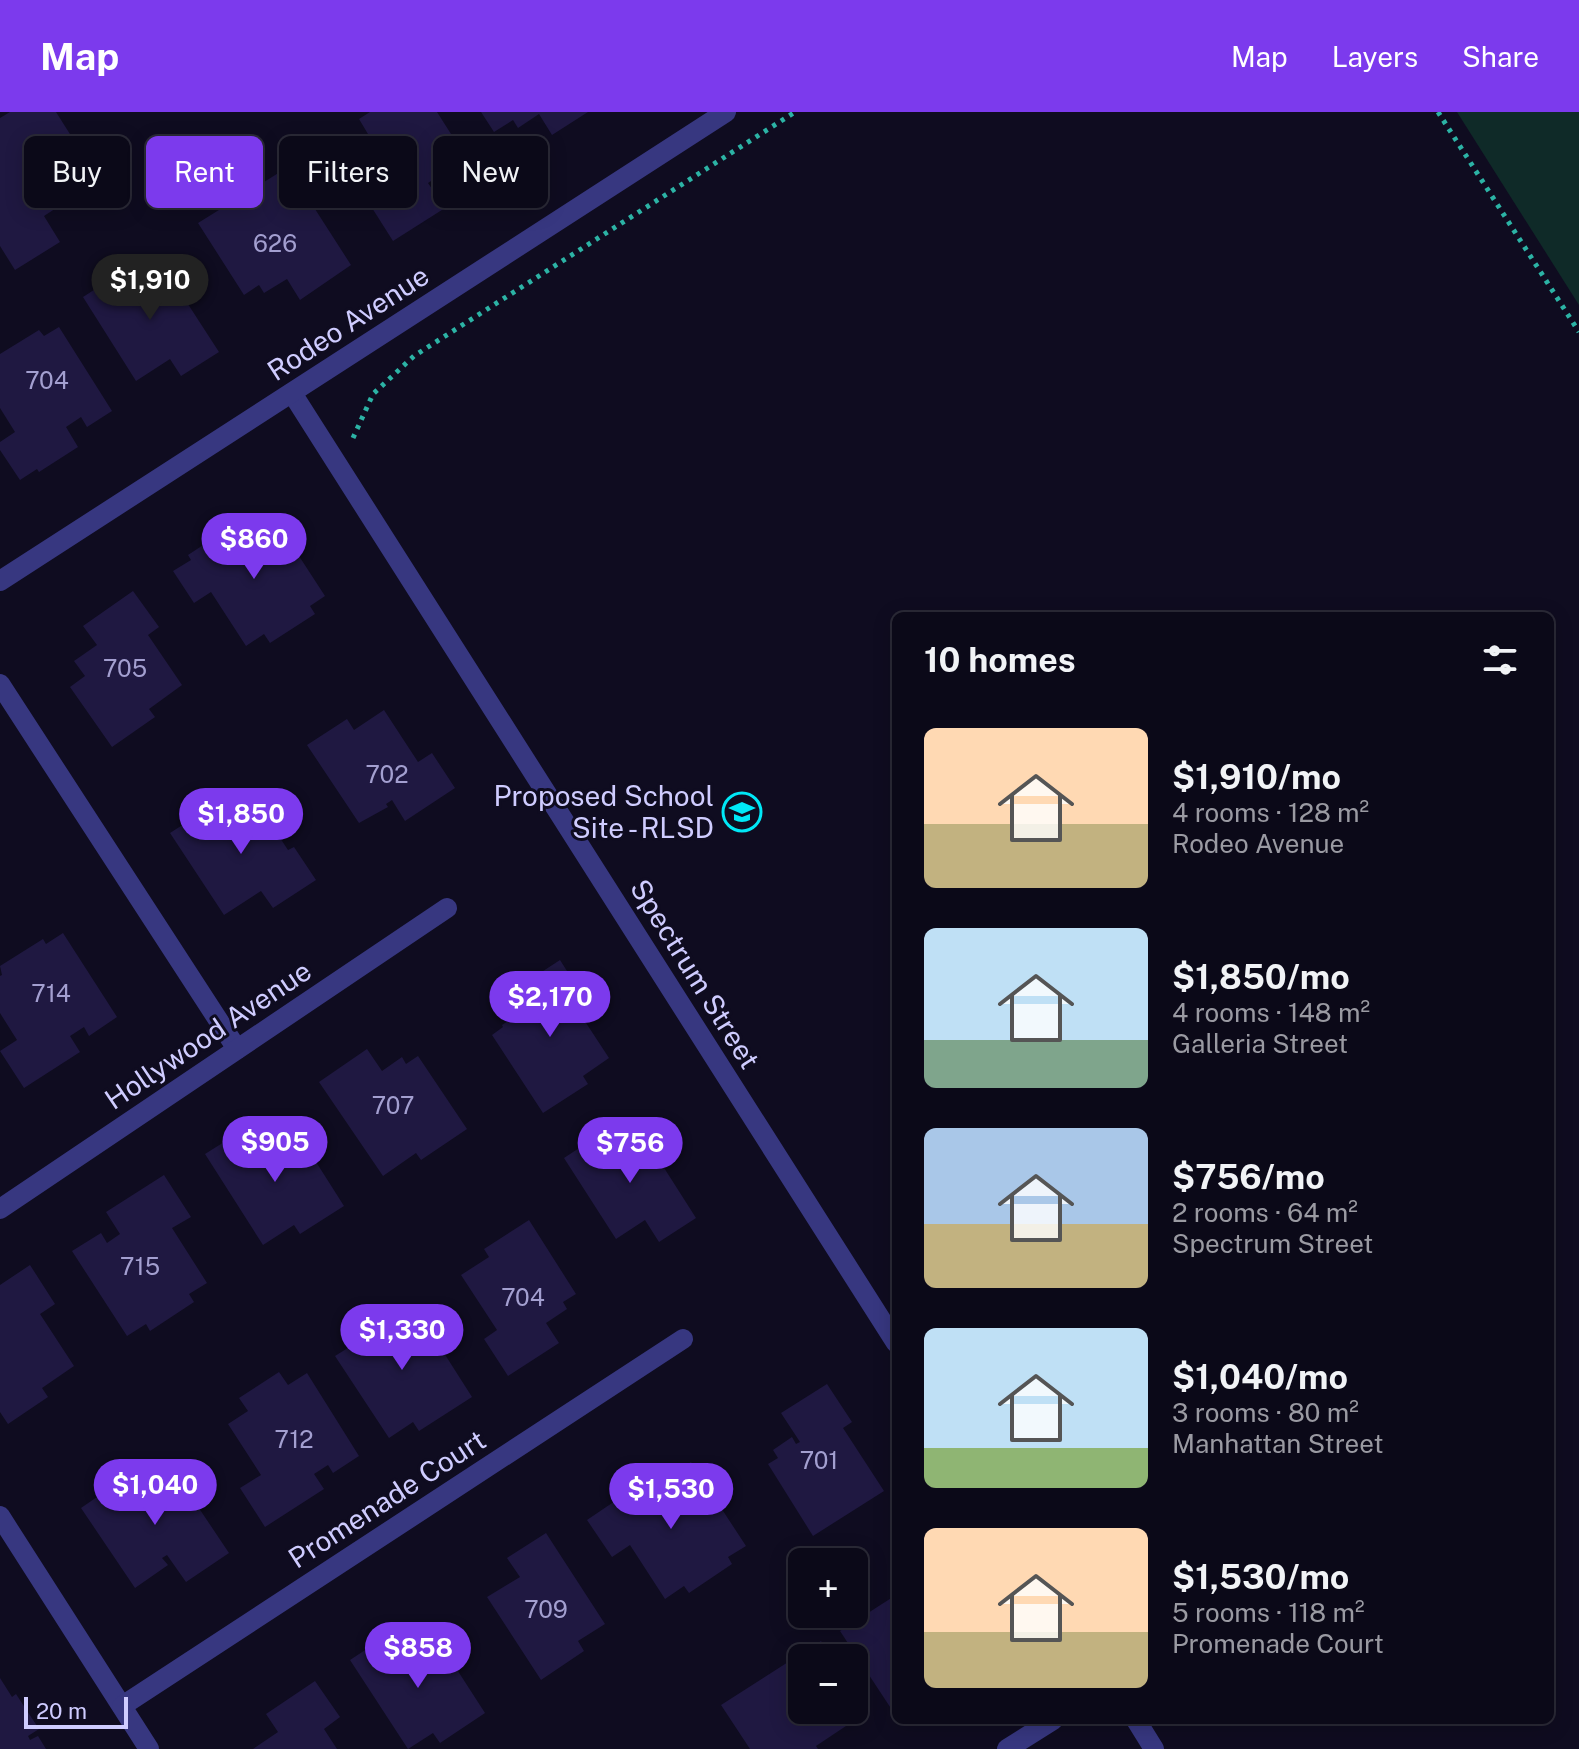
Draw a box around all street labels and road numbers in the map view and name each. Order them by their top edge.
street label: Rodeo Avenue [261,258,435,387]
street label: Spectrum Street [624,873,767,1074]
street label: Hollywood Avenue [98,953,317,1116]
street label: Promenade Court [282,1423,491,1575]

